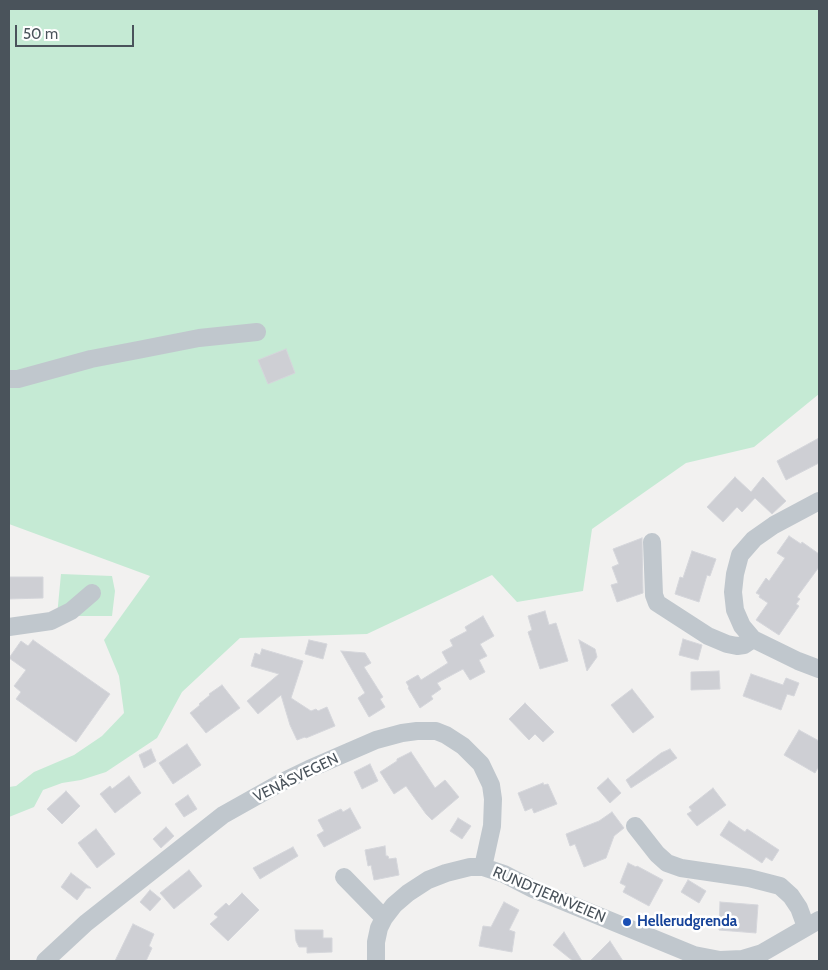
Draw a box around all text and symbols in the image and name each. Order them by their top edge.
scale bar [18,15,136,47]
text: 50 m [23,25,58,43]
street label: VENÅSVEGEN [251,750,341,806]
street label: RUNDTJERNVEIEN [490,863,608,927]
place label: Hellerudgrenda [637,913,737,931]
marker: Hellerudgrenda [621,916,633,928]

